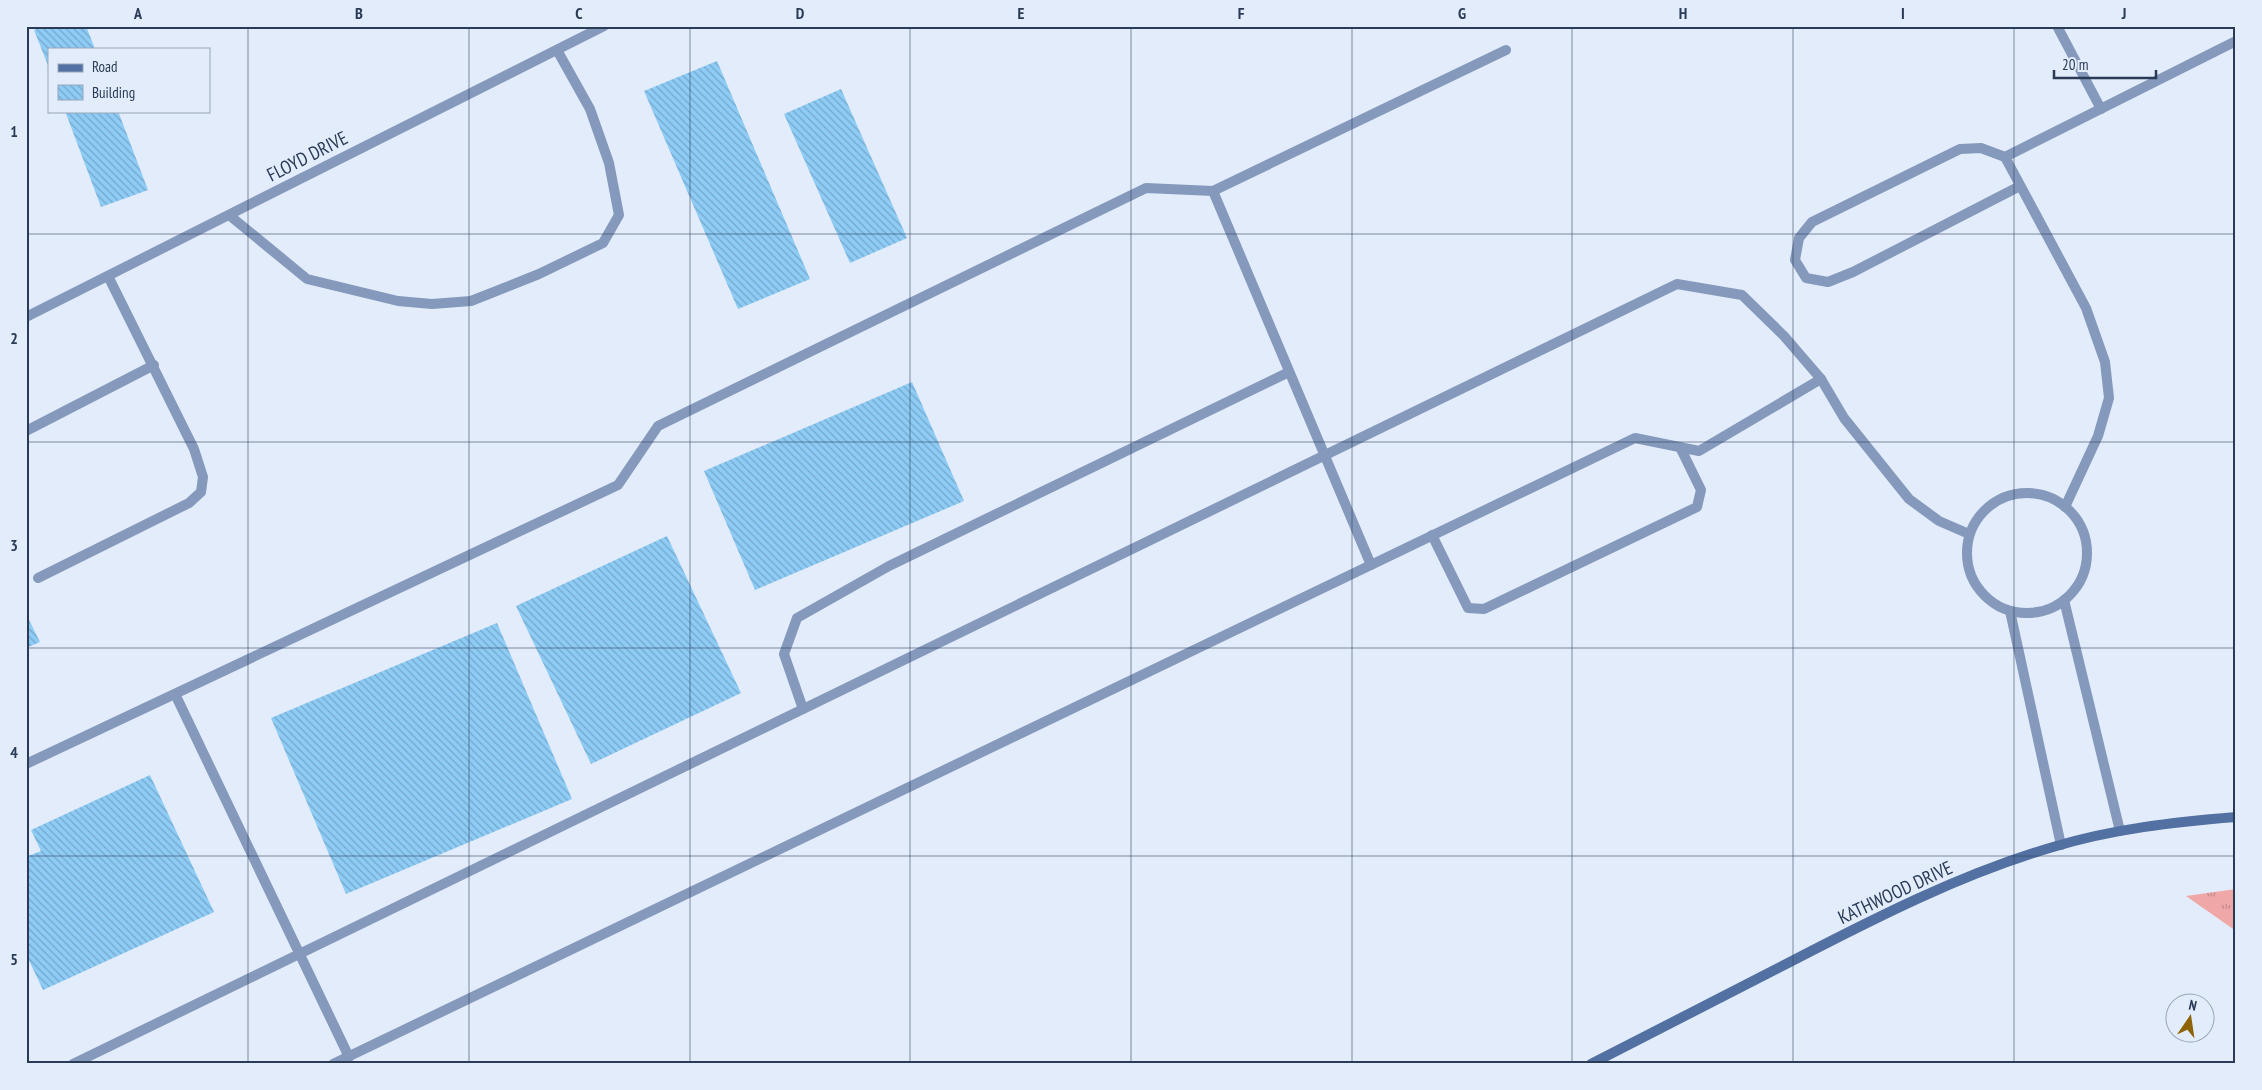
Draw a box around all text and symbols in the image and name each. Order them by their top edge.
text: A [133,3,143,23]
text: B [355,3,363,23]
text: C [575,3,583,23]
text: D [796,3,805,23]
text: E [1018,3,1025,23]
text: F [1238,3,1245,23]
text: G [1458,3,1466,23]
text: H [1679,3,1687,23]
text: I [1901,3,1905,23]
text: J [2121,3,2126,23]
legend [48,48,210,112]
scale bar [2054,48,2157,80]
text: 20 m [2062,55,2088,74]
text: Road [92,57,118,76]
text: Building [92,83,135,102]
text: 1 [10,121,18,141]
street label: FLOYD DRIVE [263,125,351,187]
text: 2 [10,328,18,348]
text: 3 [10,535,18,555]
text: 4 [10,742,18,762]
street label: KATHWOOD DRIVE [1834,855,1956,929]
text: 5 [10,949,18,969]
north arrow [2164,992,2214,1042]
text: N [2187,996,2199,1015]

